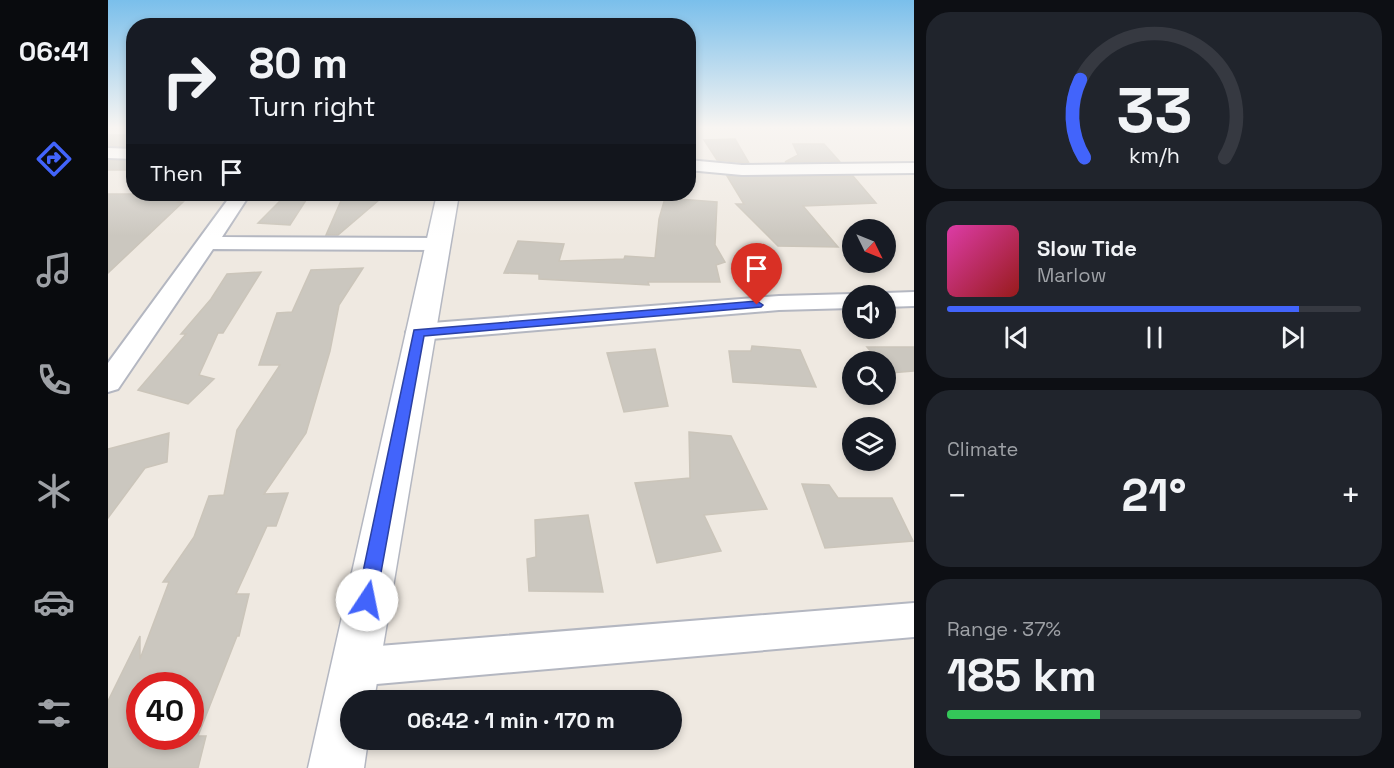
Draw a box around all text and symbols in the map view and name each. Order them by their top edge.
text: 06:41 [19,34,89,69]
text: 80 m [249,37,348,90]
icon: right [150,42,228,120]
text: 33 [1116,71,1192,150]
text: Turn right [249,89,376,124]
icon: directions [33,138,75,180]
text: km/h [1128,142,1180,169]
icon: arrive [215,156,248,189]
text: Then [150,159,203,187]
north arrow [842,219,896,273]
map controls [842,219,896,471]
text: Slow Tide [1037,234,1137,262]
pin [731,243,782,305]
icon: music [33,249,75,291]
icon: arrive [740,252,773,285]
text: Marlow [1037,262,1106,288]
button: sound [842,285,896,339]
icon: previous [1000,321,1033,354]
icon: pause [1138,321,1171,354]
icon: next [1276,321,1309,354]
button: search [842,351,896,405]
icon: phone [33,359,75,401]
button: layers [842,417,896,471]
text: Climate [947,436,1018,462]
text: 21° [1122,467,1186,524]
icon: climate [33,470,75,512]
text: − [947,475,967,517]
text: + [1341,475,1361,517]
position arrow [335,568,399,632]
icon: car [33,581,75,623]
text: Range · 37% [947,616,1061,642]
text: 185 km [947,647,1097,704]
speed limit sign: 40 [126,672,204,750]
icon: filters [33,692,75,734]
text: 06:42 · 1 min · 170 m [407,706,615,734]

